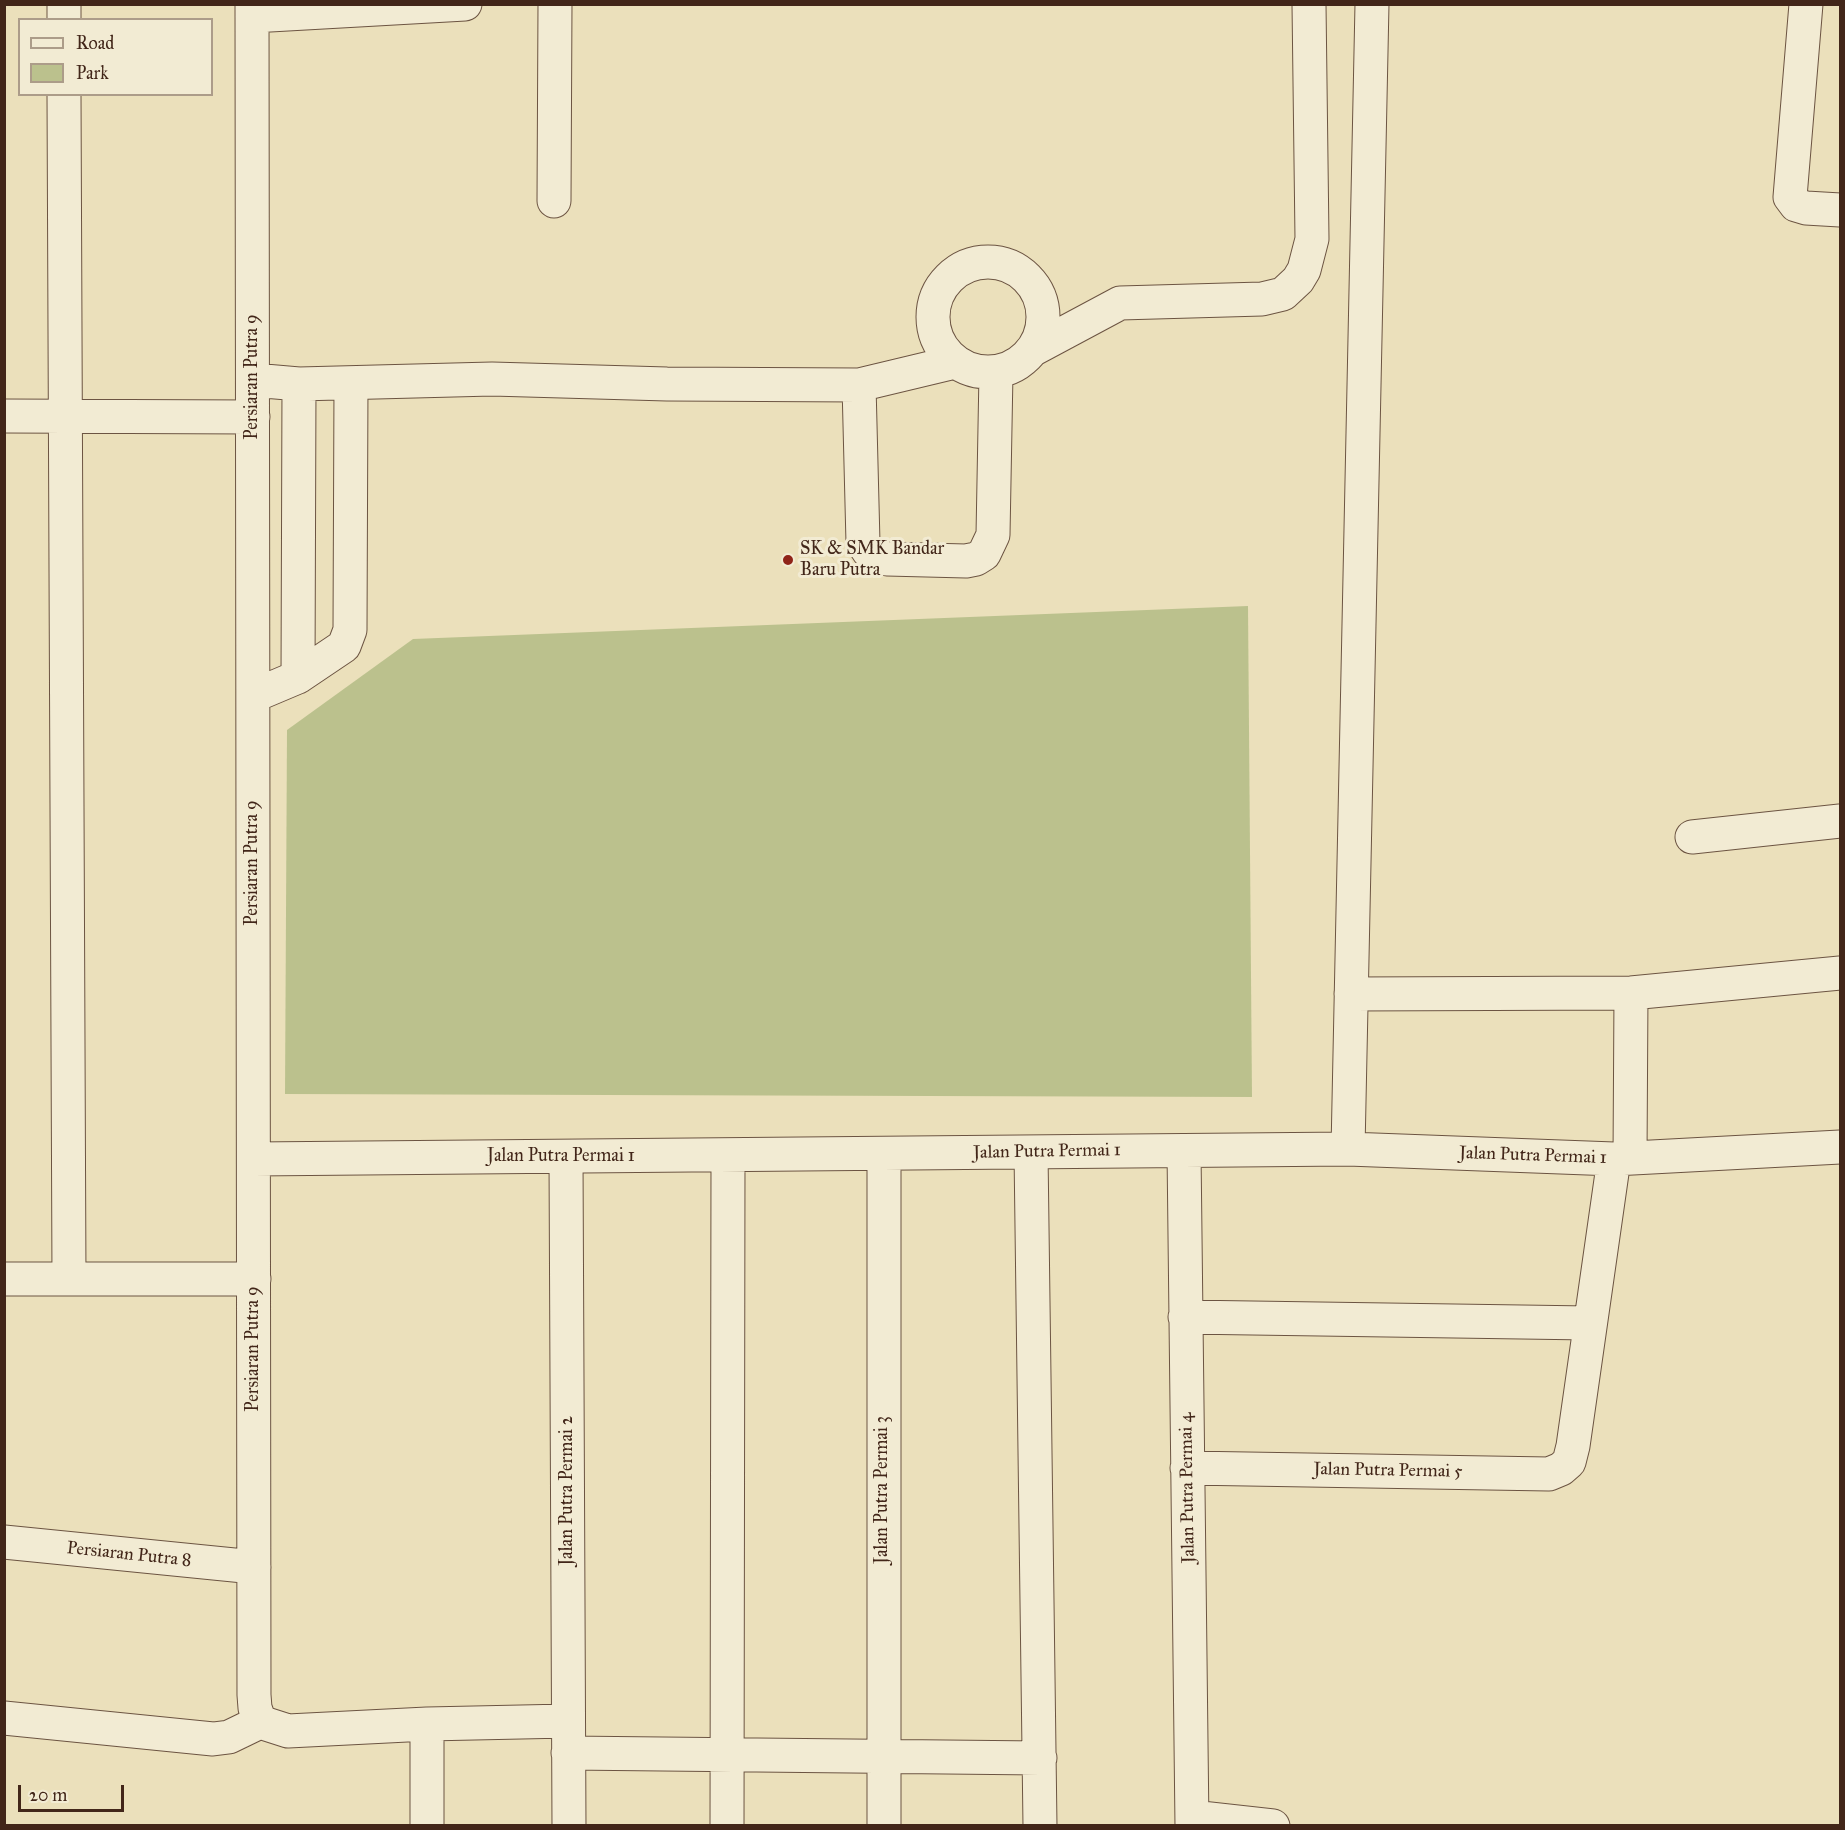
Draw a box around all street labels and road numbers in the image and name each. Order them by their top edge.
street label: Persiaran Putra 9 [242,314,264,440]
street label: Persiaran Putra 9 [242,800,264,926]
street label: Jalan Putra Permai 1 [973,1140,1121,1164]
street label: Jalan Putra Permai 1 [1459,1143,1607,1169]
street label: Jalan Putra Permai 1 [487,1146,635,1168]
street label: Persiaran Putra 9 [243,1286,265,1412]
street label: Jalan Putra Permai 4 [1176,1412,1200,1564]
street label: Jalan Putra Permai 2 [557,1416,579,1566]
street label: Jalan Putra Permai 3 [872,1416,894,1564]
street label: Jalan Putra Permai 5 [1313,1459,1463,1483]
street label: Persiaran Putra 8 [66,1538,192,1572]

